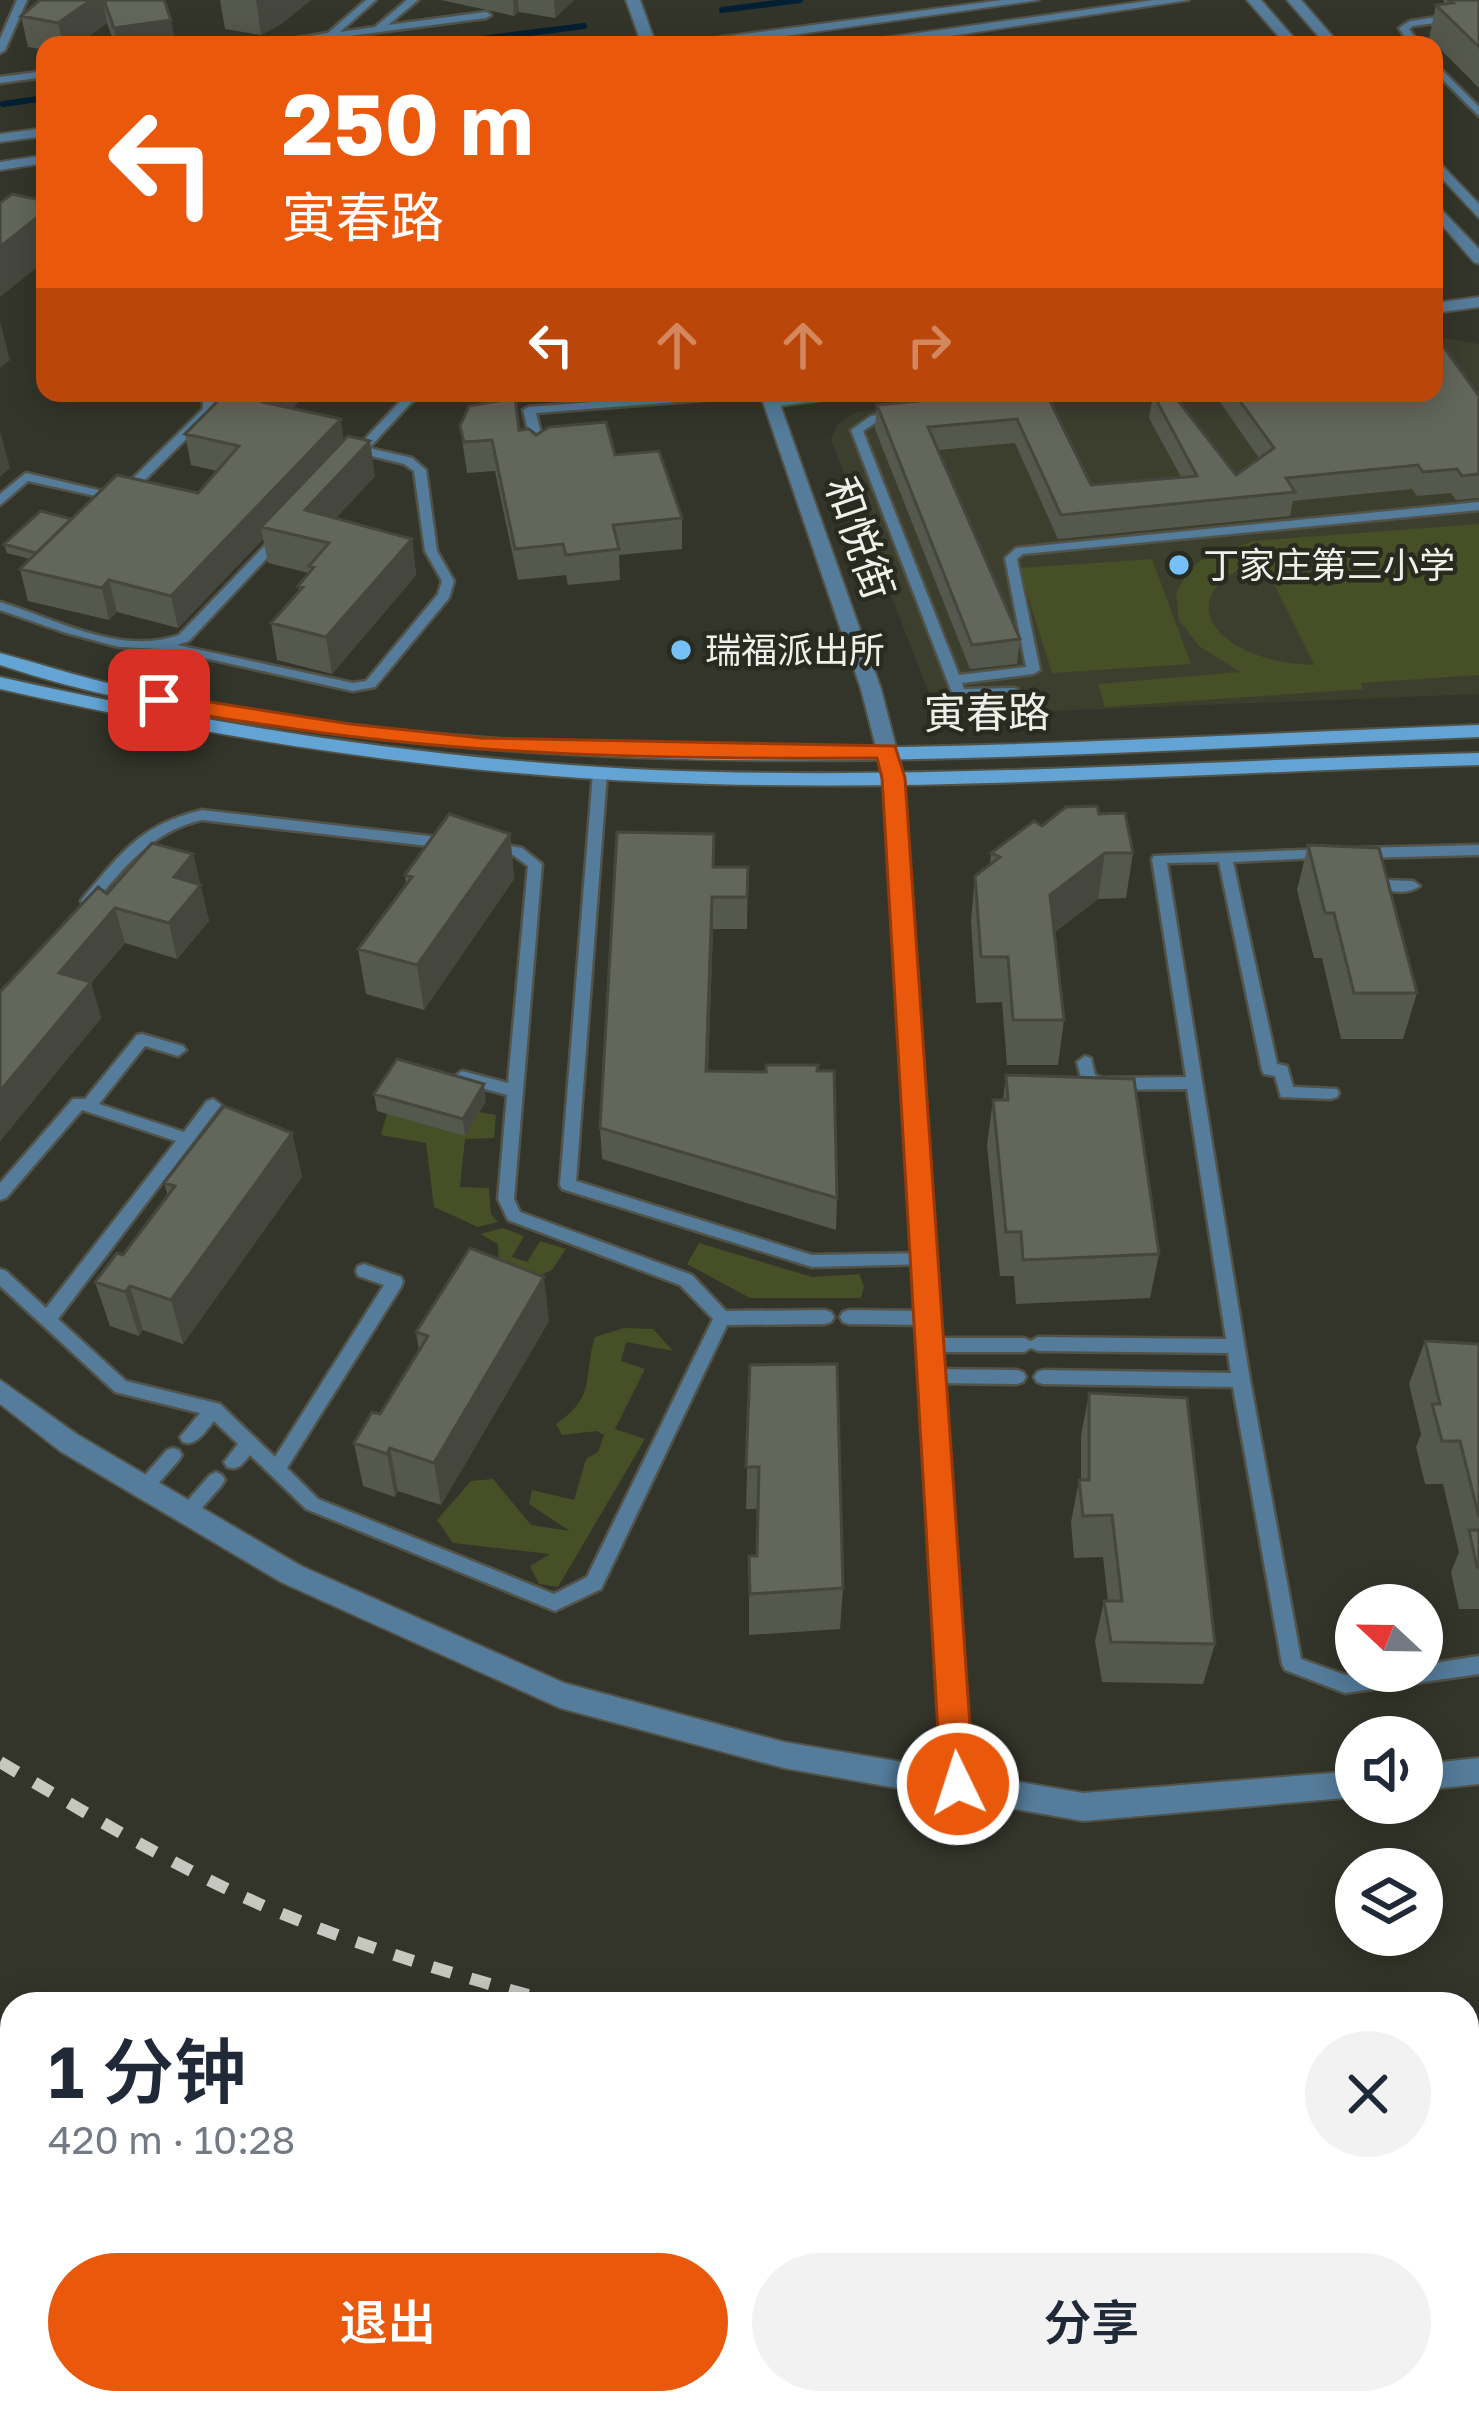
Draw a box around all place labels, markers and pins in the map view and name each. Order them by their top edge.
place label: 丁家庄第三小学 [1203,543,1455,586]
marker: 丁家庄第三小学 [1166,552,1192,578]
place label: 瑞福派出所 [705,628,885,671]
marker: 瑞福派出所 [668,637,694,663]
pin [108,649,210,751]

